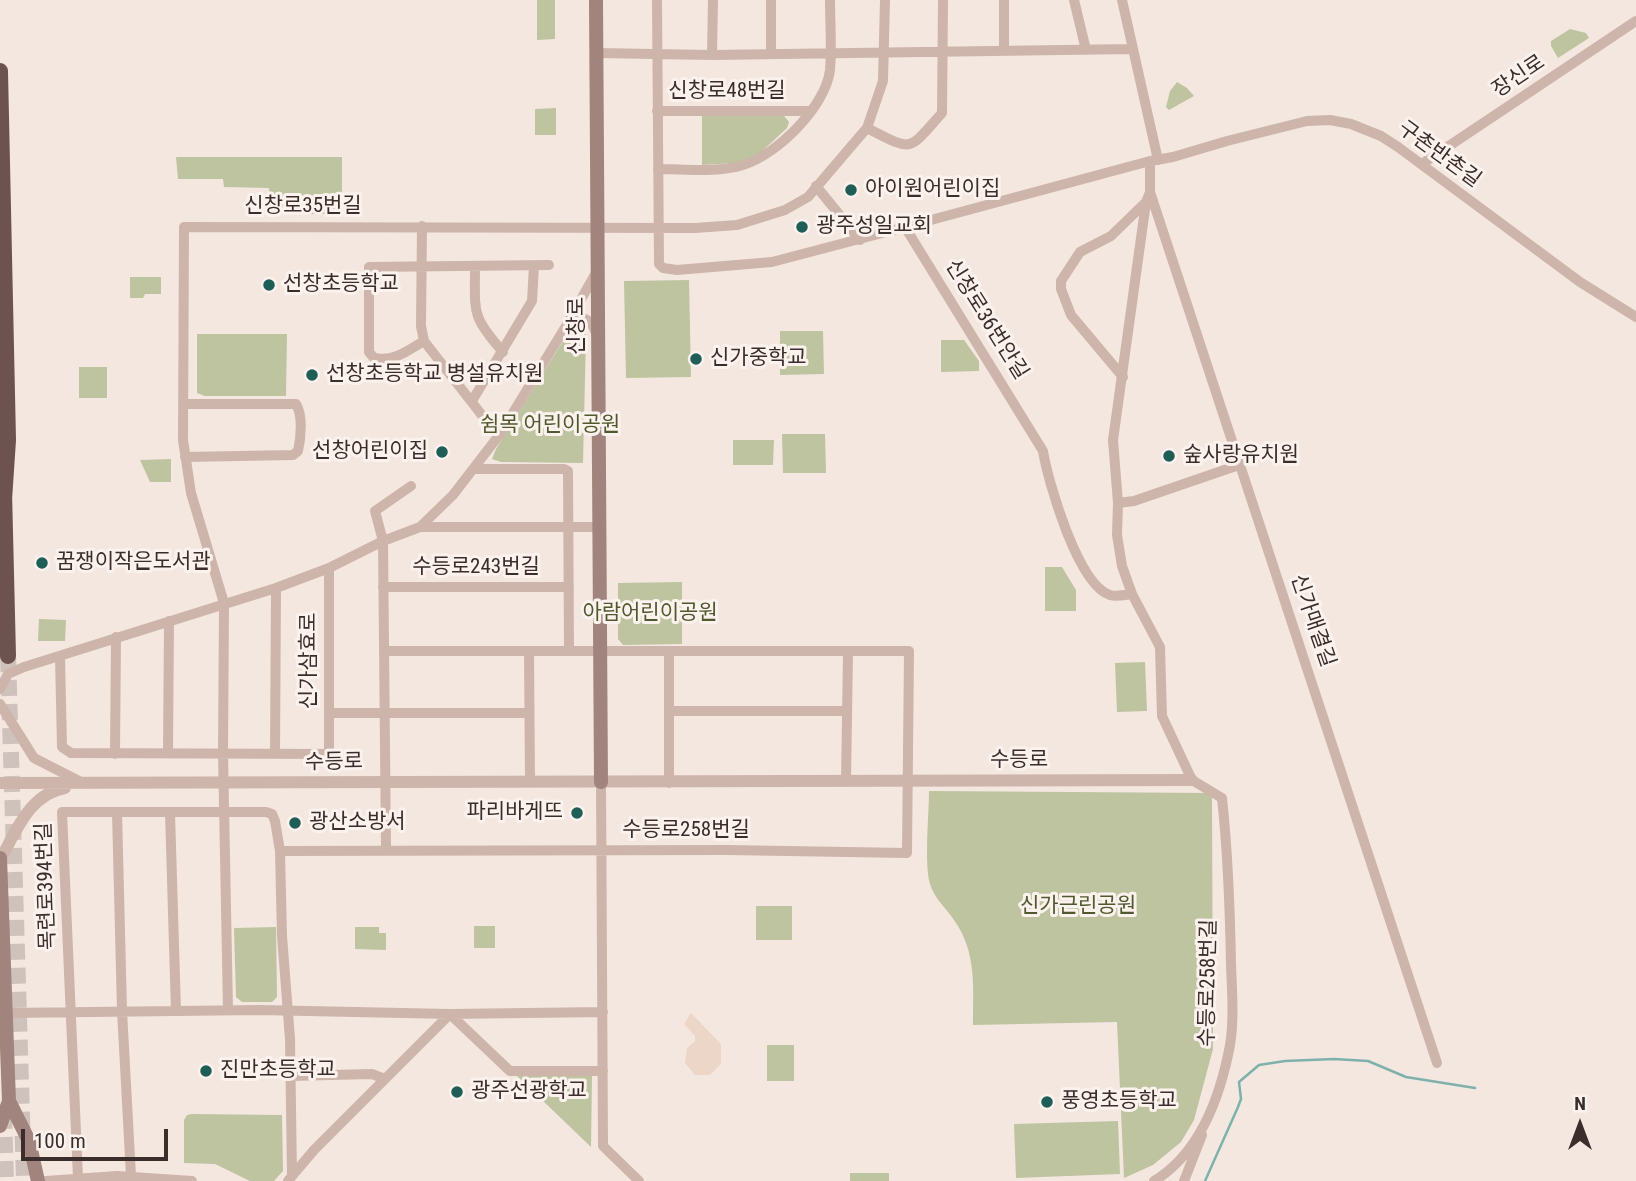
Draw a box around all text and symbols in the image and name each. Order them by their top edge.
street label: 장신로 [1488,50,1550,104]
street label: 신창로48번길 [668,79,786,105]
street label: 구촌반촌길 [1393,116,1485,194]
place label: 아이원어린이집 [865,177,1000,203]
marker: 아이원어린이집 [843,182,859,198]
street label: 신창로35번길 [244,194,362,220]
place label: 광주성일교회 [816,214,932,240]
marker: 광주성일교회 [794,219,810,235]
street label: 신창로36번안길 [939,255,1033,385]
place label: 선창초등학교 [283,272,399,298]
marker: 선창초등학교 [261,277,277,293]
street label: 신창로 [565,297,591,355]
place label: 신가중학교 [710,346,807,372]
marker: 신가중학교 [688,351,704,367]
place label: 선창초등학교 병설유치원 [326,362,543,388]
marker: 선창초등학교 병설유치원 [304,367,320,383]
park label: 쉼목 어린이공원 [480,413,620,439]
place label: 선창어린이집 [312,439,428,465]
place label: 숲사랑유치원 [1183,443,1299,469]
marker: 선창어린이집 [434,444,450,460]
marker: 숲사랑유치원 [1161,448,1177,464]
place label: 꿈쟁이작은도서관 [56,550,211,576]
marker: 꿈쟁이작은도서관 [34,555,50,571]
street label: 수등로243번길 [412,555,540,581]
street label: 신가매결길 [1284,571,1340,671]
park label: 아람어린이공원 [582,601,718,627]
street label: 신가삼효로 [297,613,323,709]
street label: 수등로 [990,748,1048,774]
street label: 수등로 [305,750,363,776]
place label: 파리바게뜨 [466,800,563,826]
marker: 파리바게뜨 [569,805,585,821]
place label: 광산소방서 [309,810,406,836]
marker: 광산소방서 [287,815,303,831]
street label: 수등로258번길 [622,818,750,844]
street label: 목련로394번길 [32,822,62,950]
park label: 신가근린공원 [1020,894,1136,920]
street label: 수등로258번길 [1195,919,1223,1047]
place label: 진만초등학교 [220,1058,336,1084]
marker: 진만초등학교 [198,1063,214,1079]
place label: 광주선광학교 [471,1079,587,1105]
marker: 광주선광학교 [449,1084,465,1100]
place label: 풍영초등학교 [1061,1089,1177,1115]
north arrow [1545,1090,1615,1160]
text: N [1574,1092,1586,1115]
marker: 풍영초등학교 [1039,1094,1055,1110]
scale bar [24,1114,172,1158]
text: 100 m [34,1129,86,1153]

